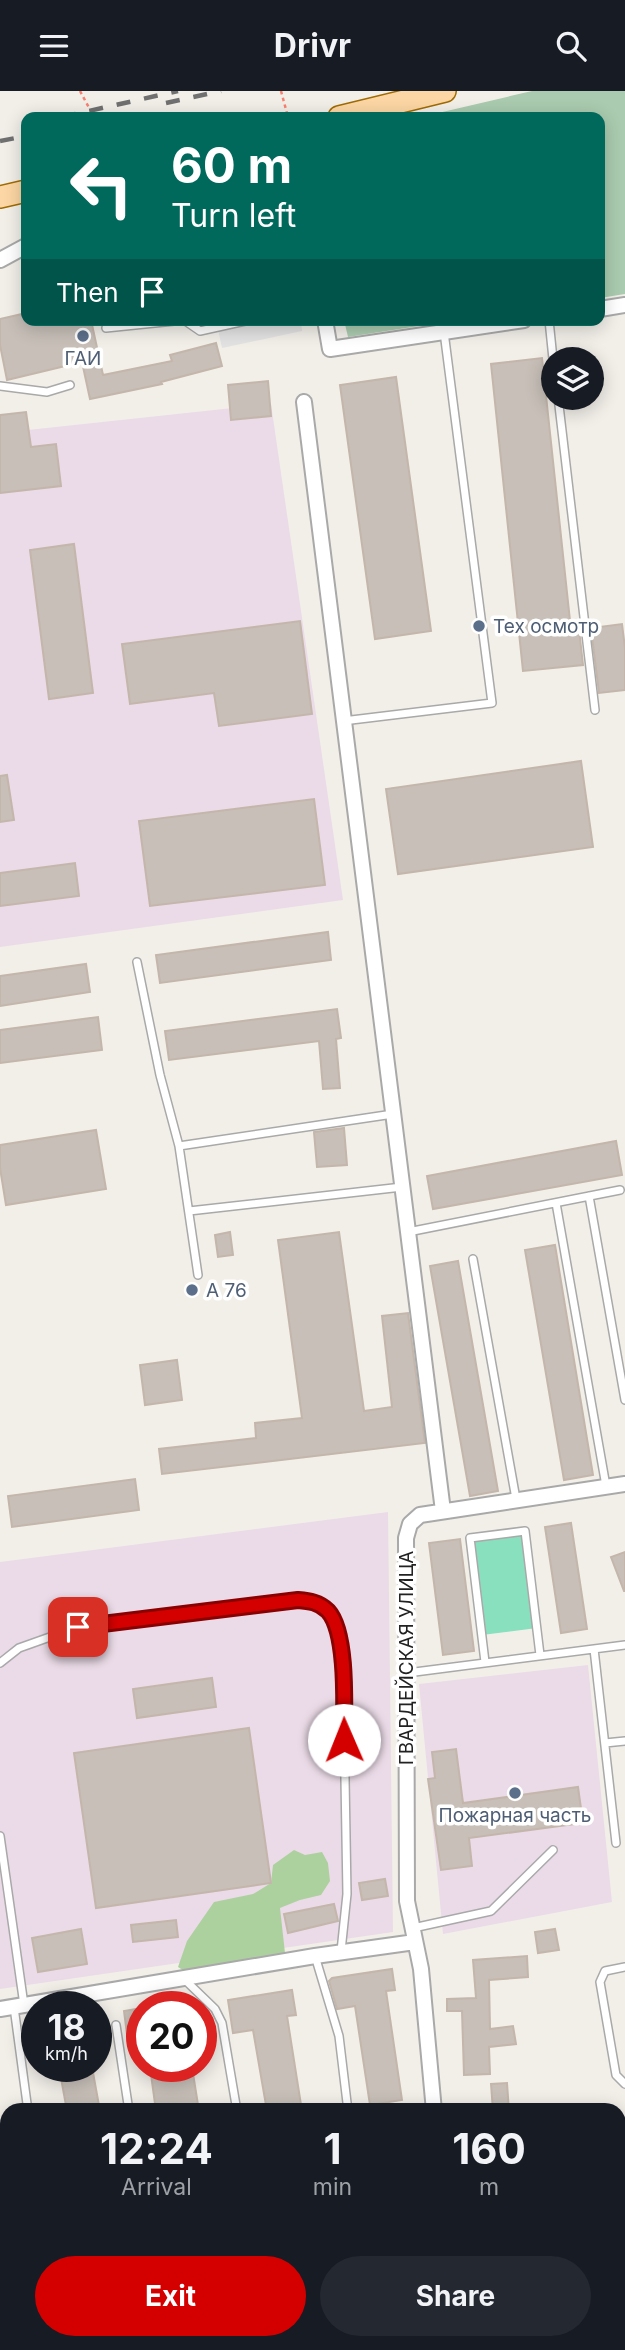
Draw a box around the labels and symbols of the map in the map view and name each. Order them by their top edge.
marker: ГАИ [75,328,91,344]
place label: ГАИ [65,347,101,370]
place label: Тех осмотр [493,615,599,638]
marker: Тех осмотр [471,618,487,634]
place label: А 76 [206,1279,247,1302]
marker: А 76 [184,1282,200,1298]
street label: ГВАРДЕЙСКАЯ УЛИЦА [394,1551,418,1765]
pin [48,1597,108,1657]
position arrow [307,1703,381,1777]
marker: Пожарная часть [507,1785,523,1801]
place label: Пожарная часть [439,1804,591,1827]
speed limit sign: 20 [126,1991,217,2082]

